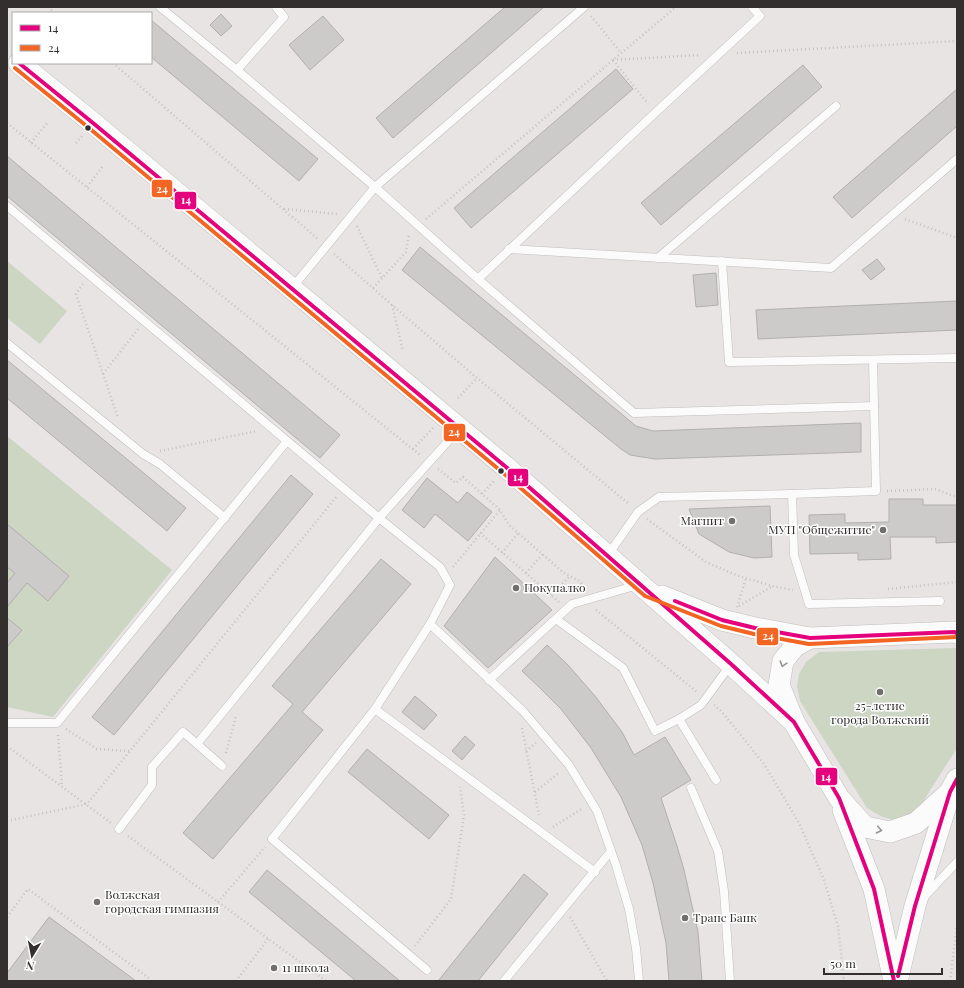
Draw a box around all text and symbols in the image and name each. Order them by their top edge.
legend [12,12,152,64]
text: 14 [48,19,58,35]
text: 24 [48,39,60,55]
unlabelled marker [83,123,93,133]
line badge: 24 [151,179,173,198]
text: 24 [156,181,168,196]
line badge: 14 [174,191,197,210]
text: 14 [181,192,191,207]
line badge: 24 [443,423,466,442]
text: 24 [448,424,460,439]
unlabelled marker [496,466,506,476]
line badge: 14 [507,468,529,487]
text: 14 [513,469,523,484]
place label: Магнит [681,512,724,528]
marker: Магнит [727,516,737,526]
place label: МУП "Общежитие" [768,521,875,537]
marker: МУП "Общежитие" [878,525,888,535]
place label: Покупалко [524,579,586,595]
marker: Покупалко [511,583,521,593]
line badge: 24 [756,627,779,646]
text: 24 [762,628,774,643]
one-way arrow [779,661,788,668]
marker: 25-летие города Волжский [875,687,885,697]
place label: 25-летие города Волжский [831,697,929,727]
line badge: 14 [815,767,838,786]
text: 14 [821,769,831,784]
one-way arrow [876,825,882,833]
place label: Волжская городская гимназия [105,886,219,916]
marker: Волжская городская гимназия [92,897,102,907]
place label: Транс Банк [693,909,757,925]
marker: Транс Банк [680,913,690,923]
north arrow [12,936,52,976]
scale bar [824,950,942,976]
text: 50 m [830,955,856,971]
text: N [25,958,35,974]
place label: 11 школа [282,959,329,975]
marker: 11 школа [269,963,279,973]

